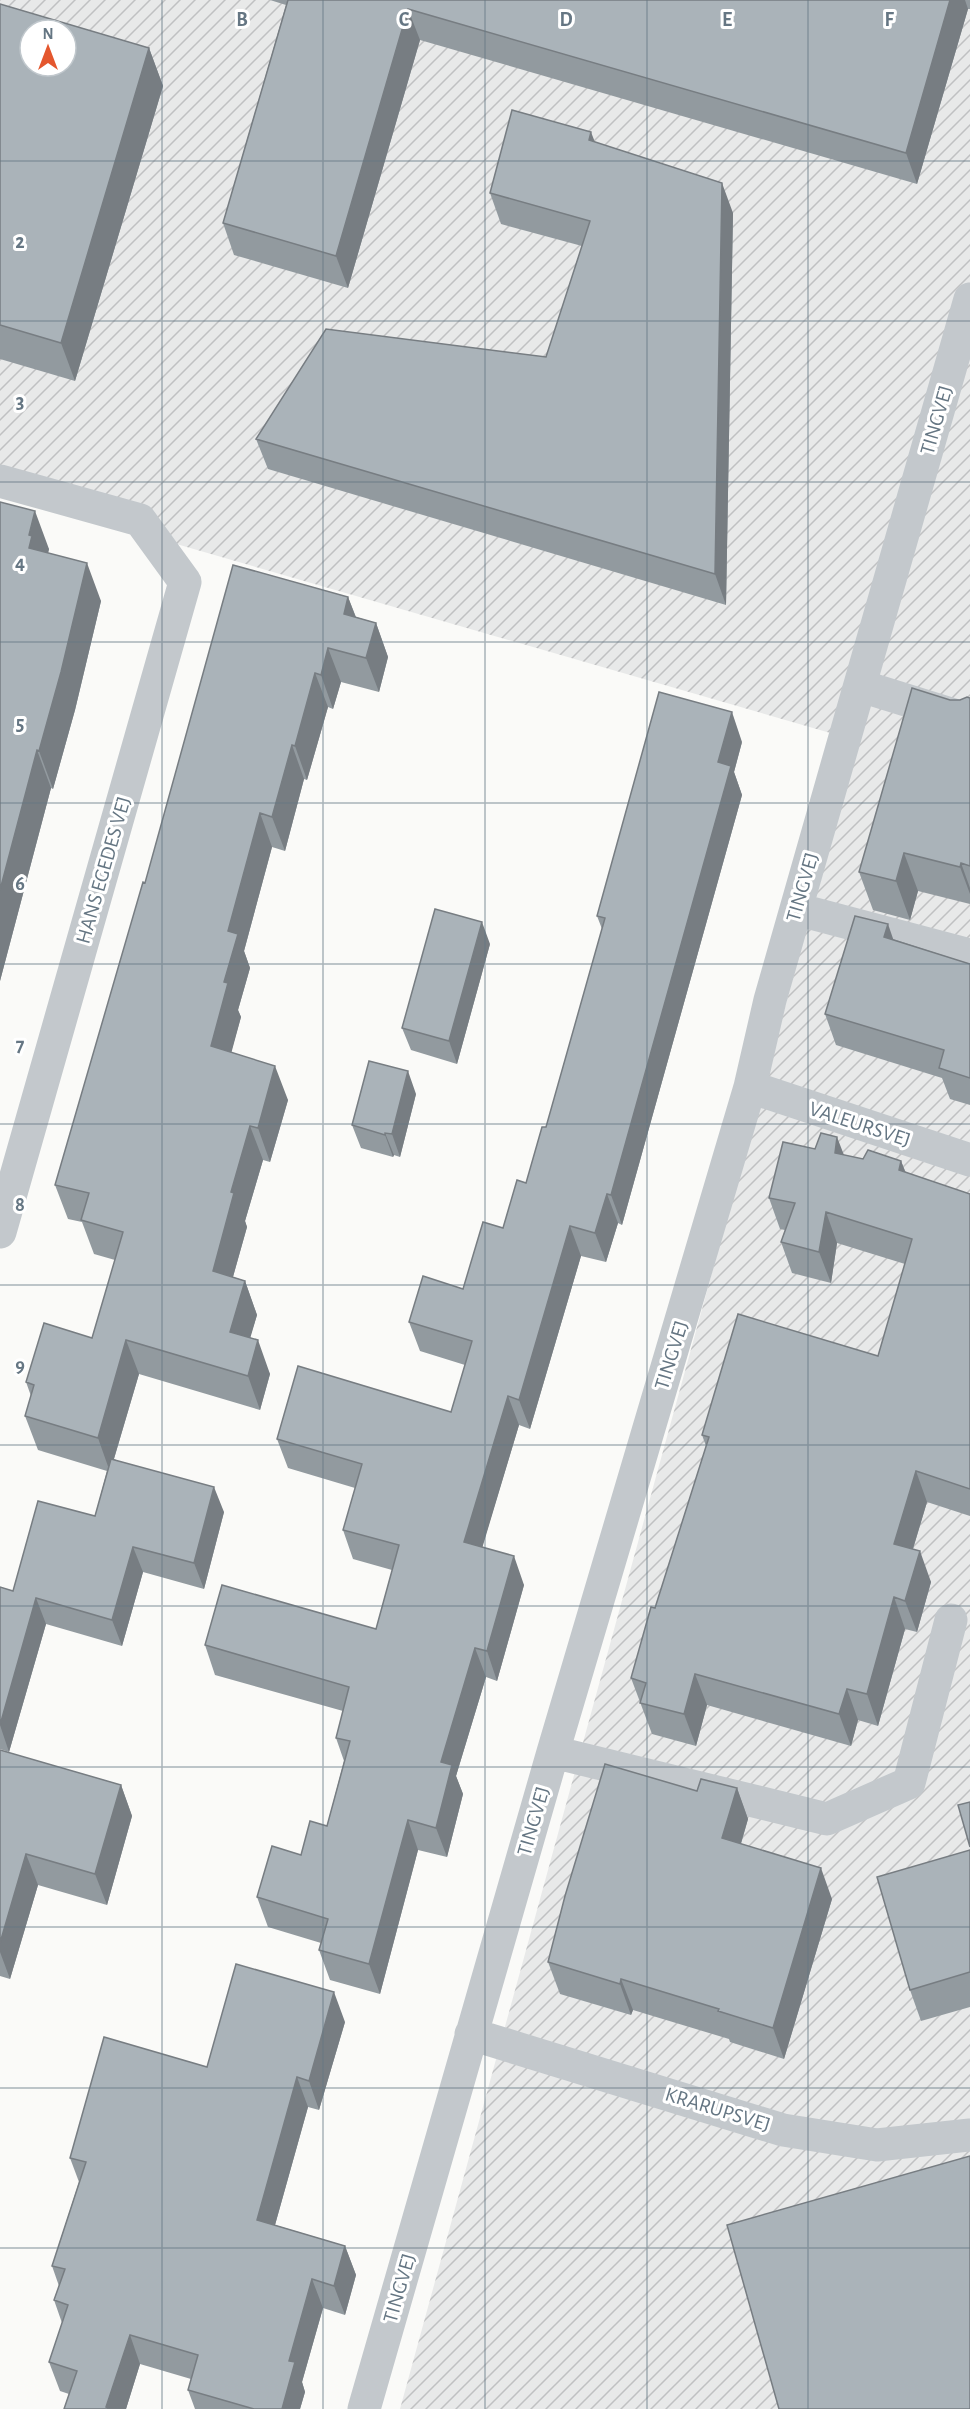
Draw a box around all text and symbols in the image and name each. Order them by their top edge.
text: B [236,10,248,30]
text: C [399,10,410,30]
text: D [559,10,573,30]
text: E [722,10,732,30]
text: F [884,10,894,30]
north arrow [18,18,78,78]
text: N [42,26,54,42]
text: 2 [15,232,25,252]
street label: TINGVEJ [917,383,956,457]
text: 3 [16,392,24,412]
text: 4 [15,553,25,573]
text: 5 [16,714,24,734]
street label: HANS EGEDES VEJ [72,794,135,946]
street label: TINGVEJ [783,850,822,924]
text: 6 [15,874,25,894]
text: 7 [16,1035,25,1055]
street label: VALEURSVEJ [806,1098,913,1151]
text: 8 [15,1195,25,1215]
street label: TINGVEJ [651,1318,692,1392]
text: 9 [15,1356,25,1376]
street label: TINGVEJ [514,1784,553,1858]
street label: KRARUPSVEJ [663,2084,773,2135]
street label: TINGVEJ [380,2251,419,2325]

